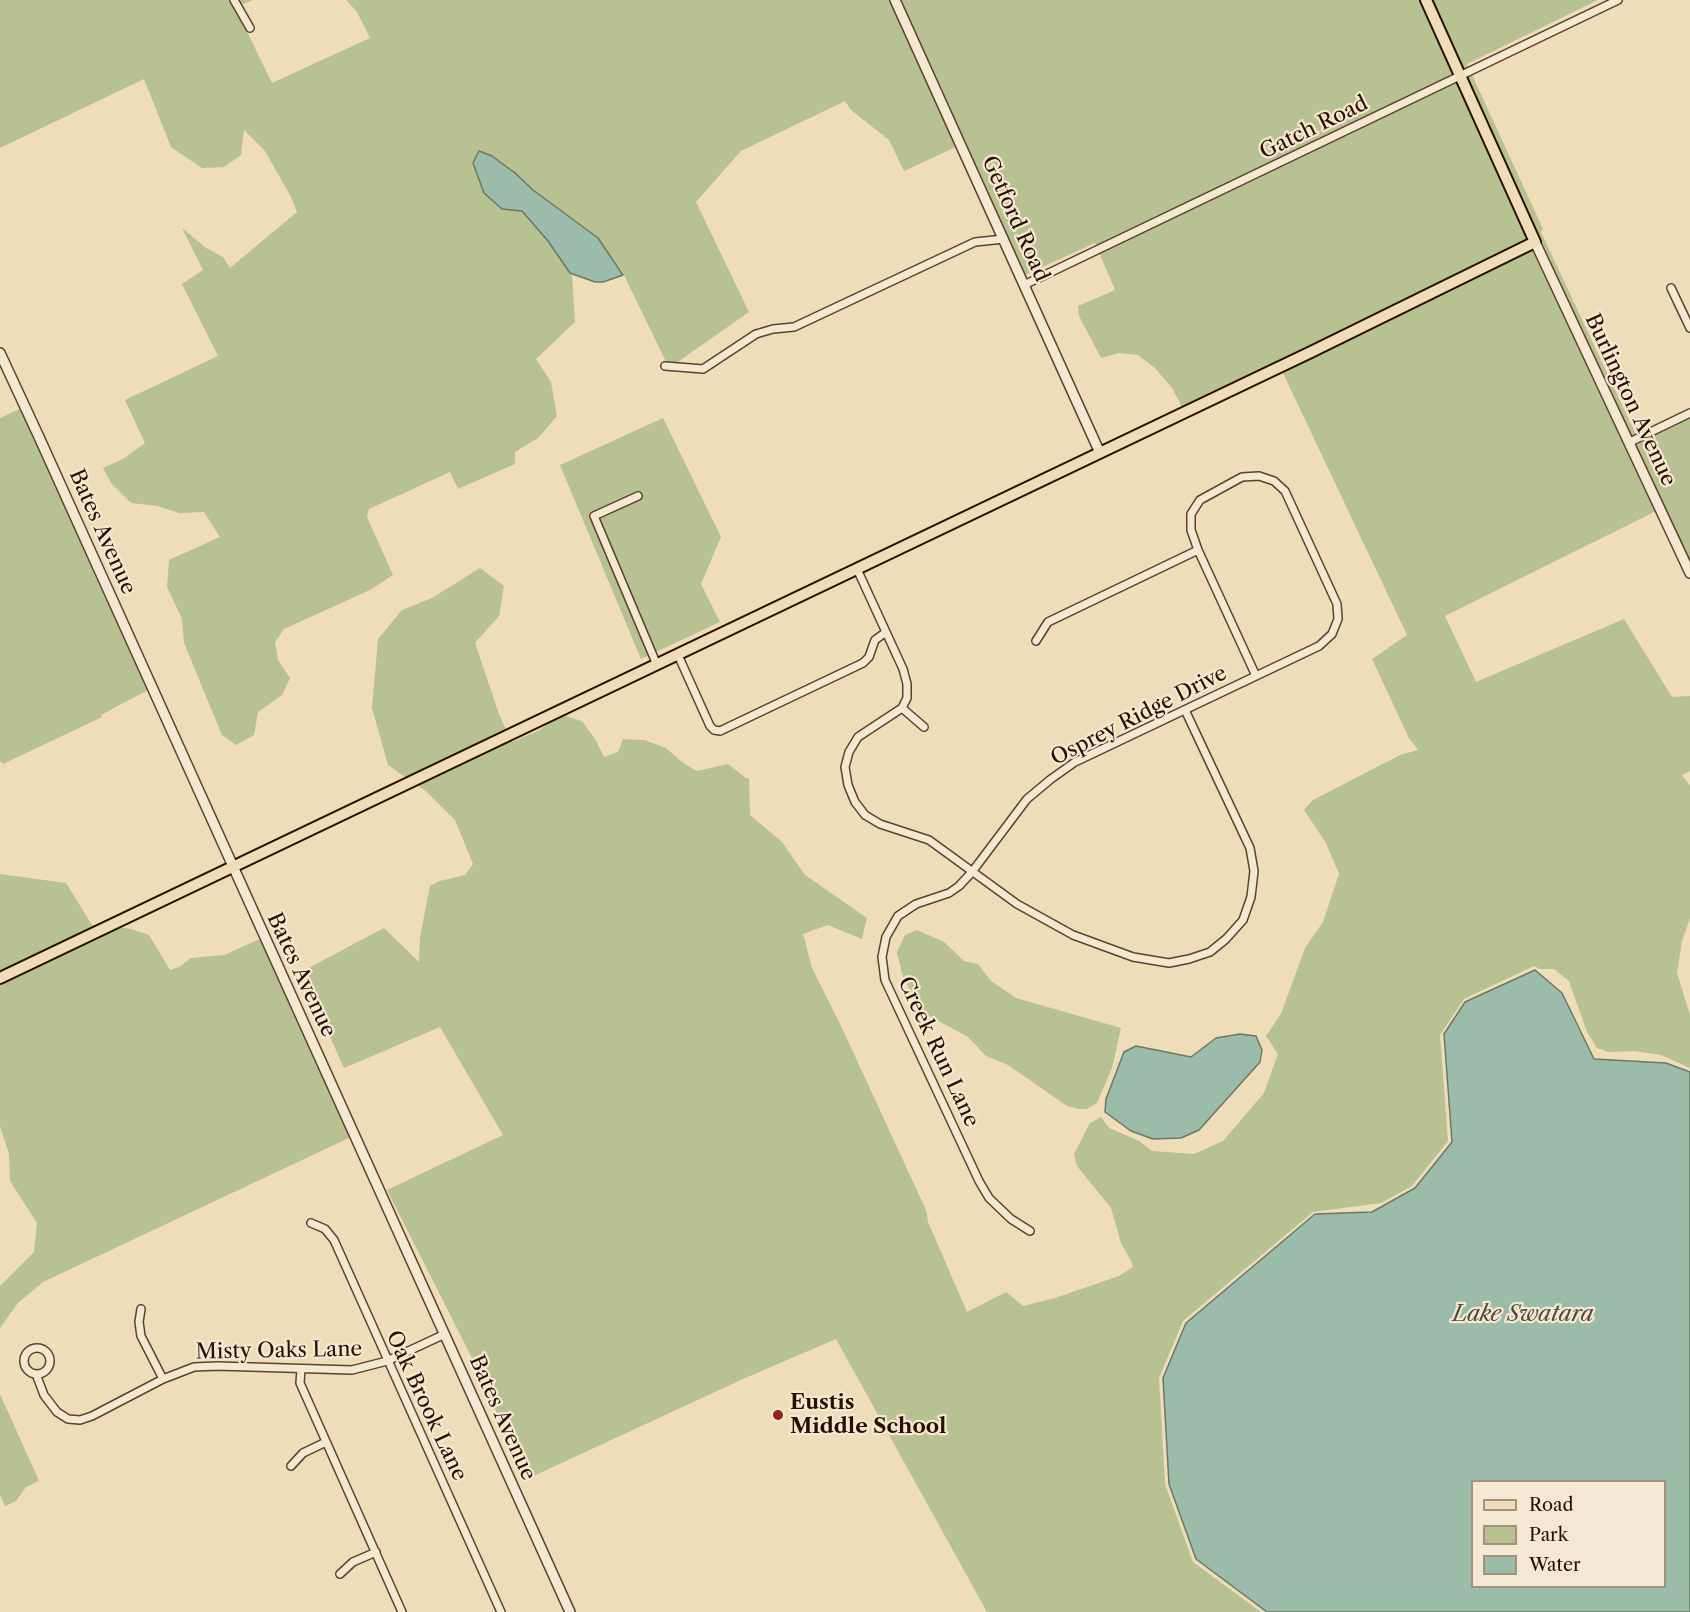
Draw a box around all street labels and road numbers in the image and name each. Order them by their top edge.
street label: Gatch Road [1256,91,1372,165]
street label: Getford Road [976,152,1054,286]
street label: Burlington Avenue [1579,310,1681,490]
street label: Bates Avenue [63,466,141,598]
street label: Osprey Ridge Drive [1047,661,1231,771]
street label: Bates Avenue [261,909,341,1041]
street label: Creek Run Lane [892,973,984,1131]
street label: Oak Brook Lane [380,1327,472,1485]
street label: Misty Oaks Lane [196,1337,362,1365]
street label: Bates Avenue [463,1352,541,1484]

